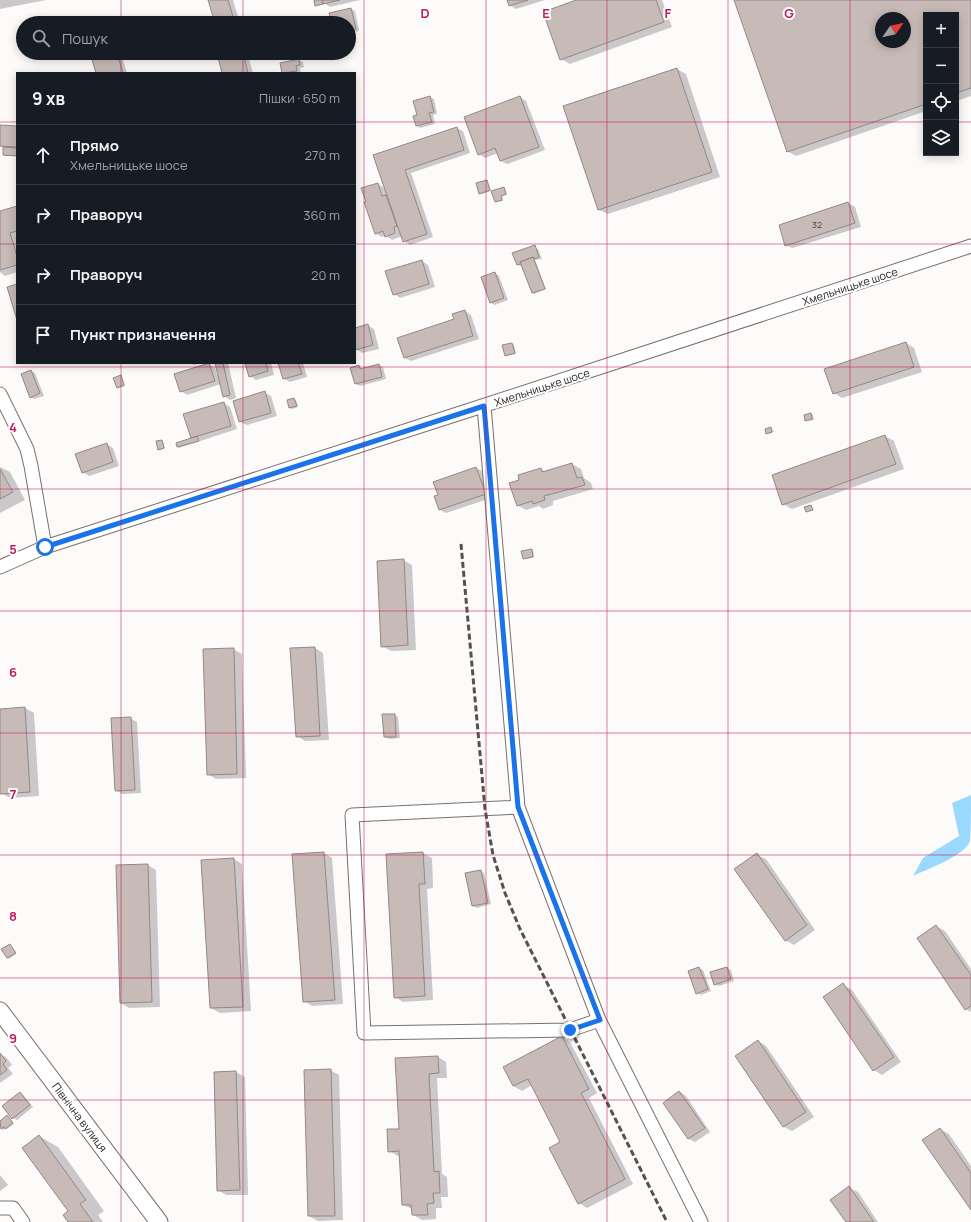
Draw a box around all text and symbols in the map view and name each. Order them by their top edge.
text: D [420,4,430,22]
text: E [542,4,550,22]
text: F [665,4,672,22]
text: G [784,4,794,22]
north arrow [875,12,911,48]
map controls [923,12,959,156]
button: + [923,12,959,48]
search box [16,16,356,60]
icon: search [30,27,52,49]
text: Пошук [62,28,108,49]
button: − [923,48,959,84]
button: locate [923,84,959,120]
text: 9 хв [32,87,65,110]
text: Пішки · 650 m [259,89,340,107]
button: layers [923,120,959,156]
text: Прямо [70,135,119,156]
icon: ahead [32,144,54,166]
text: 270 m [305,146,340,164]
text: Хмельницьке шосе [70,156,188,174]
icon: right [32,204,54,226]
text: Праворуч [70,204,142,225]
text: 360 m [303,206,340,224]
house number: 32 [812,218,822,231]
street label: Хмельницьке шосе [800,263,900,308]
icon: right [32,264,54,286]
text: Праворуч [70,264,142,285]
text: 20 m [311,266,340,284]
icon: arrive [32,324,54,346]
text: Пункт призначення [70,324,216,345]
street label: Хмельницьке шосе [492,364,592,409]
text: 4 [9,418,17,436]
route start [36,538,54,556]
text: 5 [9,540,17,558]
text: 6 [9,663,17,681]
text: 7 [10,785,17,803]
text: 8 [9,907,17,925]
route end [561,1021,579,1039]
text: 9 [9,1029,17,1047]
street label: Північна вулиця [49,1079,111,1155]

